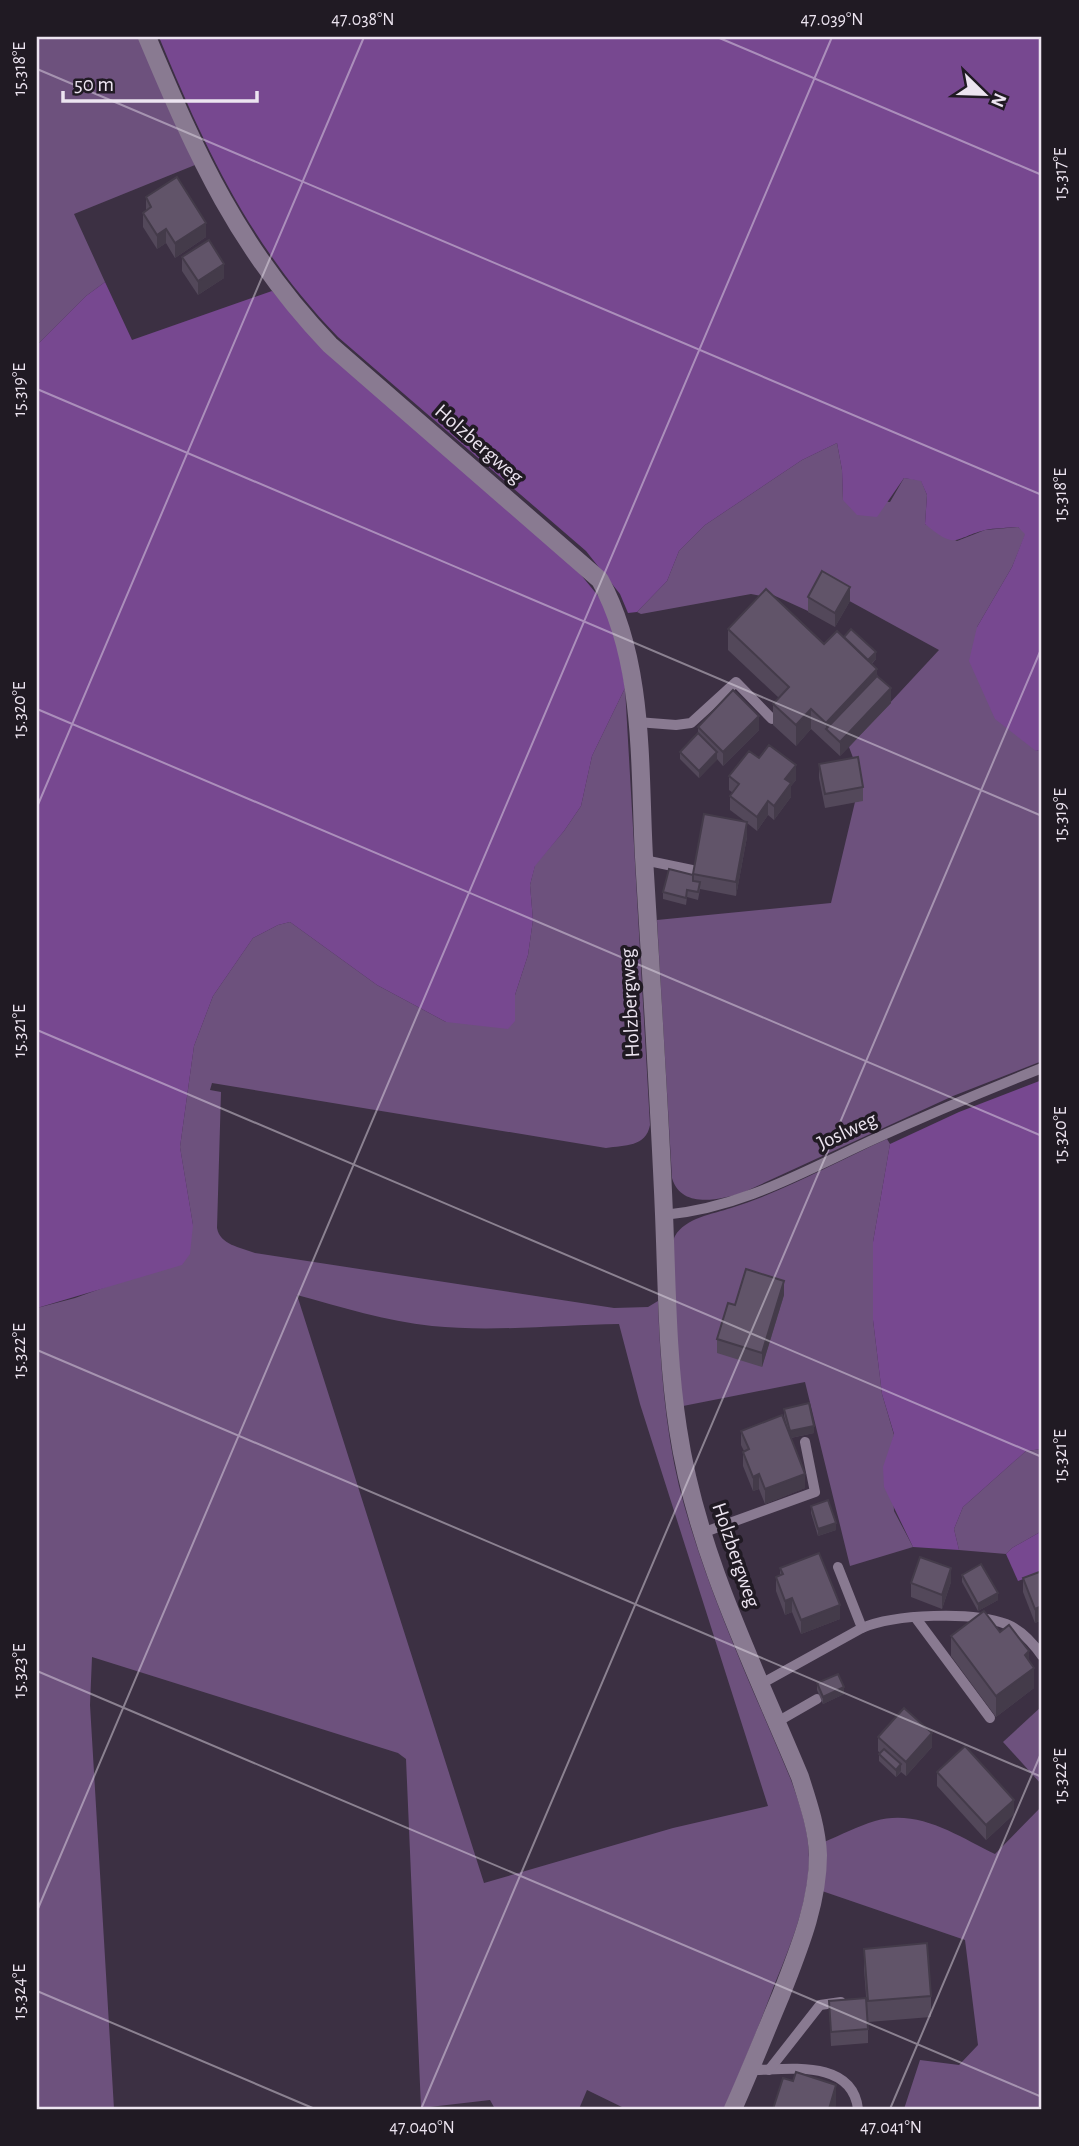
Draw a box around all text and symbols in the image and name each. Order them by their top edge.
text: 47.038°N [331,11,395,29]
text: 47.039°N [800,11,864,29]
text: 15.318°E [11,42,29,96]
scale bar [63,60,257,104]
north arrow [950,60,1020,130]
text: 50 m [74,74,114,95]
text: N [987,90,1010,110]
text: 15.317°E [1052,147,1070,200]
text: 15.319°E [11,363,29,417]
street label: Holzbergweg [431,400,528,488]
text: 15.318°E [1052,468,1070,522]
text: 15.320°E [11,681,29,738]
text: 15.319°E [1052,788,1070,842]
street label: Holzbergweg [617,947,643,1058]
text: 15.321°E [11,1004,29,1058]
text: 15.320°E [1052,1106,1070,1163]
street label: Joslweg [814,1108,881,1154]
text: 15.322°E [11,1323,29,1379]
text: 15.321°E [1052,1429,1070,1483]
street label: Holzbergweg [708,1500,764,1611]
text: 15.323°E [11,1643,29,1698]
text: 15.322°E [1052,1748,1070,1804]
text: 15.324°E [11,1964,29,2020]
text: 47.040°N [389,2119,455,2137]
text: 47.041°N [860,2119,922,2137]

